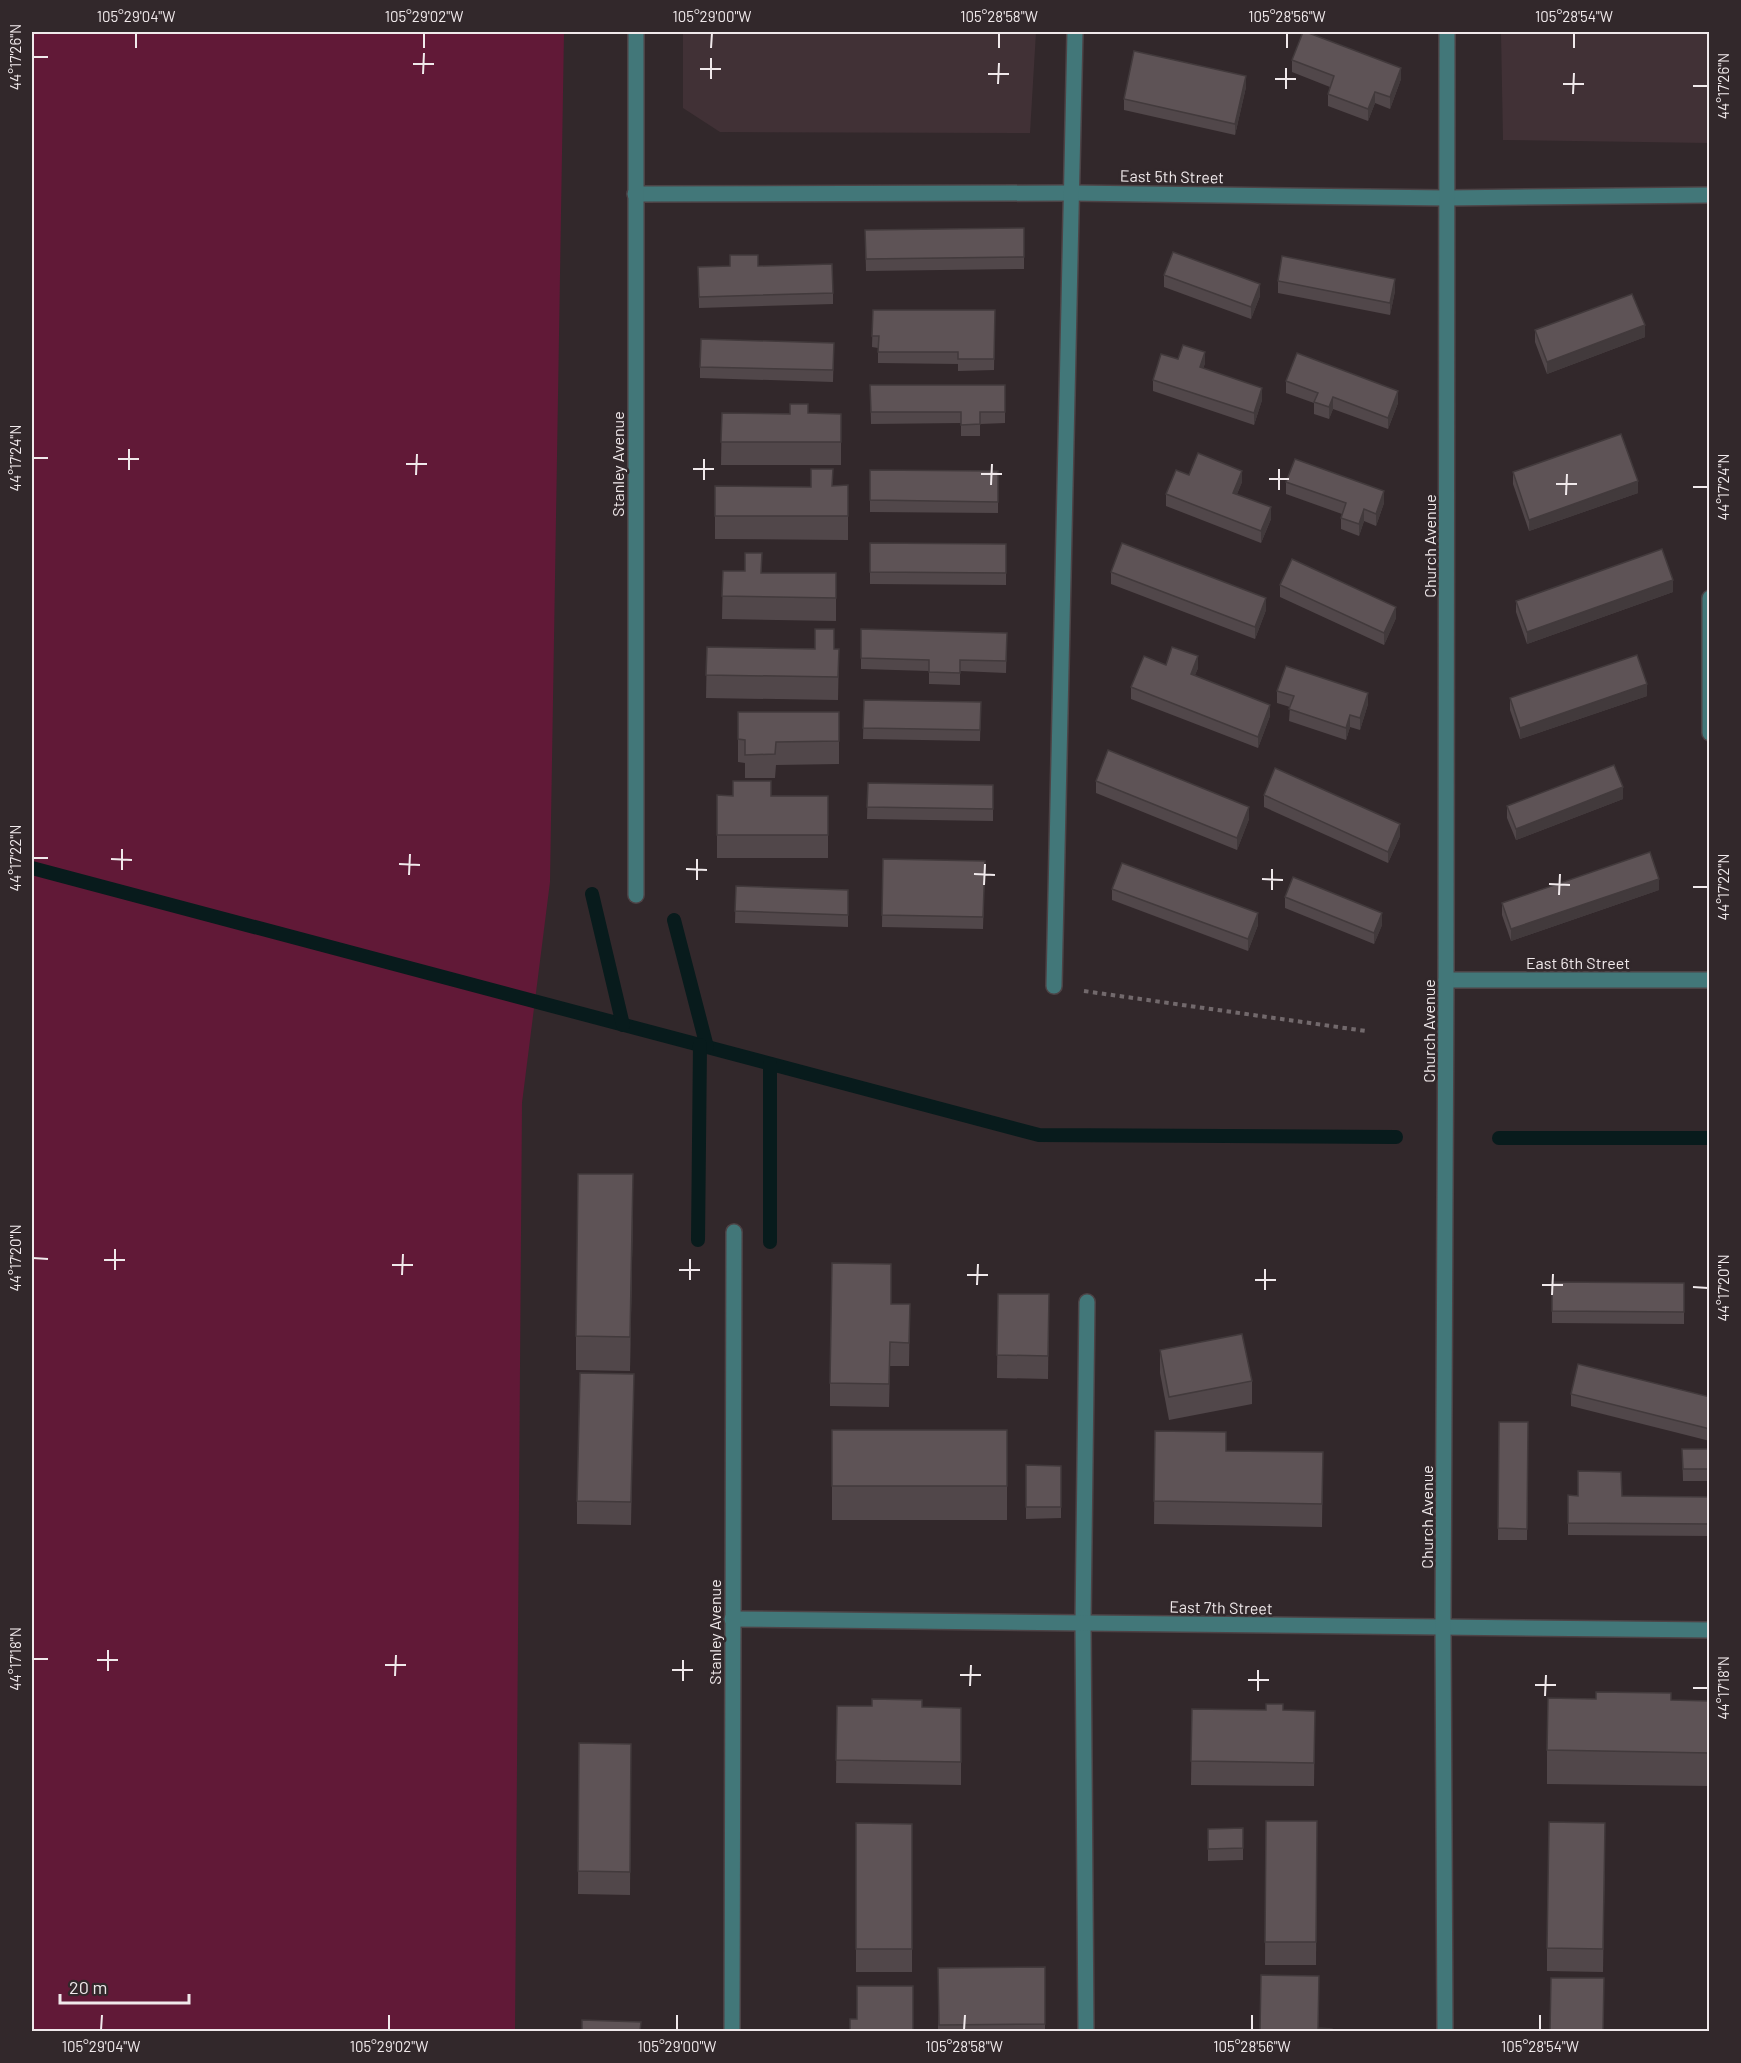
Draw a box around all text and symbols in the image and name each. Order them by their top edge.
text: 105°29'04"W [97,7,175,25]
text: 105°29'02"W [385,7,463,25]
text: 105°29'00"W [672,7,752,25]
text: 105°28'58"W [960,7,1038,25]
text: 105°28'56"W [1248,7,1326,25]
text: 105°28'54"W [1535,7,1613,25]
text: 44°17'26"N [6,24,24,90]
text: 44°17'26"N [1714,53,1732,119]
street label: East 5th Street [1120,166,1224,186]
street label: Stanley Avenue [608,411,627,517]
text: 44°17'24"N [6,425,24,491]
text: 44°17'24"N [1714,454,1732,520]
street label: Church Avenue [1420,494,1439,598]
text: 44°17'22"N [6,825,24,891]
text: 44°17'22"N [1714,854,1732,920]
street label: East 6th Street [1526,953,1630,972]
street label: Church Avenue [1419,979,1438,1083]
text: 44°17'20"N [6,1224,24,1292]
text: 44°17'20"N [1714,1254,1732,1322]
street label: Church Avenue [1417,1465,1436,1569]
street label: Stanley Avenue [705,1579,724,1685]
street label: East 7th Street [1169,1597,1273,1617]
text: 44°17'18"N [6,1627,24,1691]
text: 44°17'18"N [1714,1656,1732,1720]
scale bar [60,1967,189,2005]
text: 20 m [69,1976,107,1998]
text: 105°29'04"W [62,2037,140,2055]
text: 105°29'02"W [350,2037,428,2055]
text: 105°29'00"W [637,2037,717,2055]
text: 105°28'58"W [925,2037,1003,2055]
text: 105°28'56"W [1213,2037,1291,2055]
text: 105°28'54"W [1501,2037,1579,2055]

